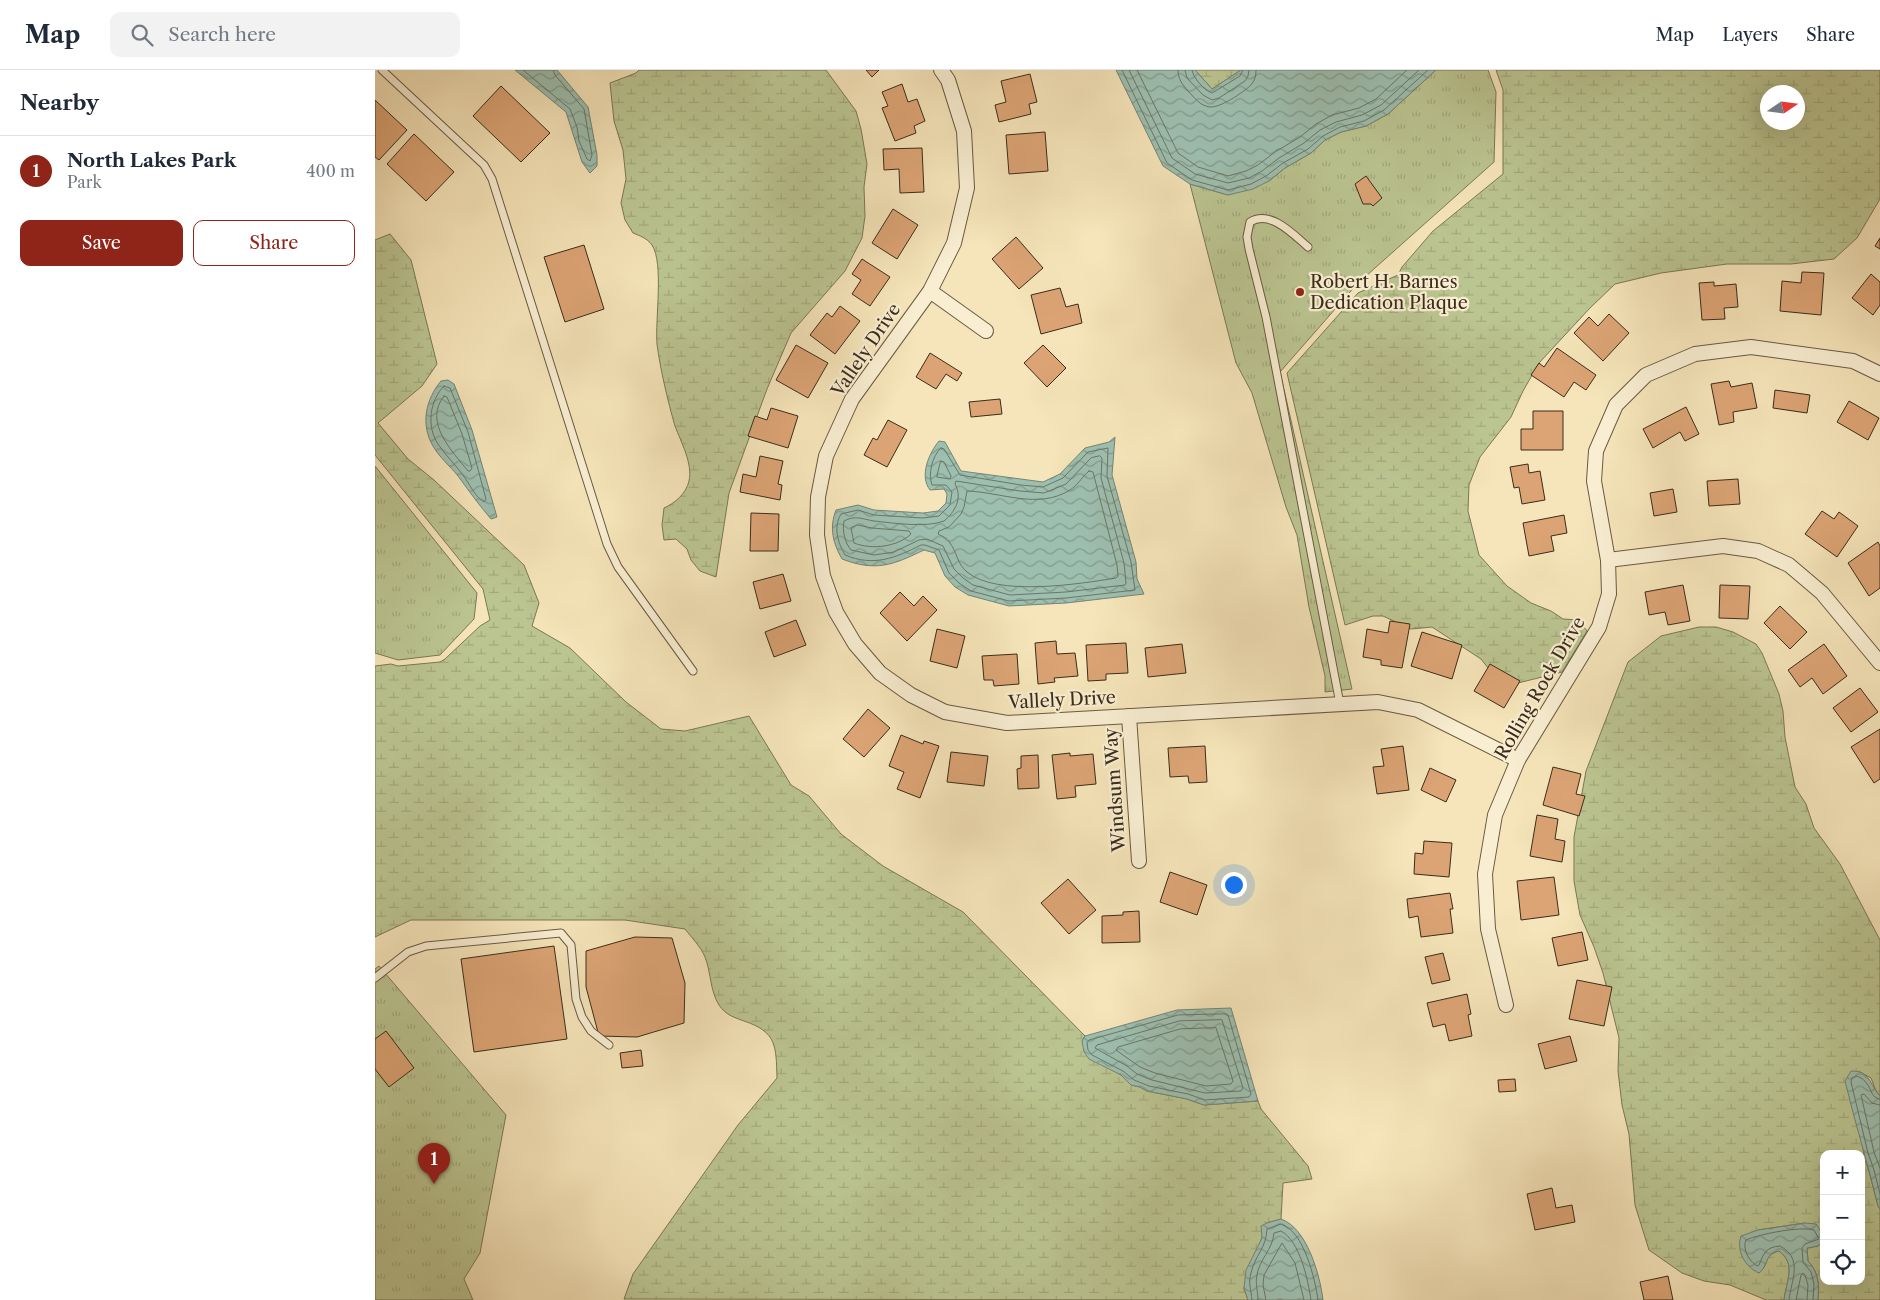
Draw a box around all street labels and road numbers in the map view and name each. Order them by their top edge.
street label: Vallely Drive [826,299,905,402]
street label: Rolling Rock Drive [1490,613,1590,763]
street label: Vallely Drive [1007,686,1116,714]
street label: Windsum Way [1100,726,1130,854]

